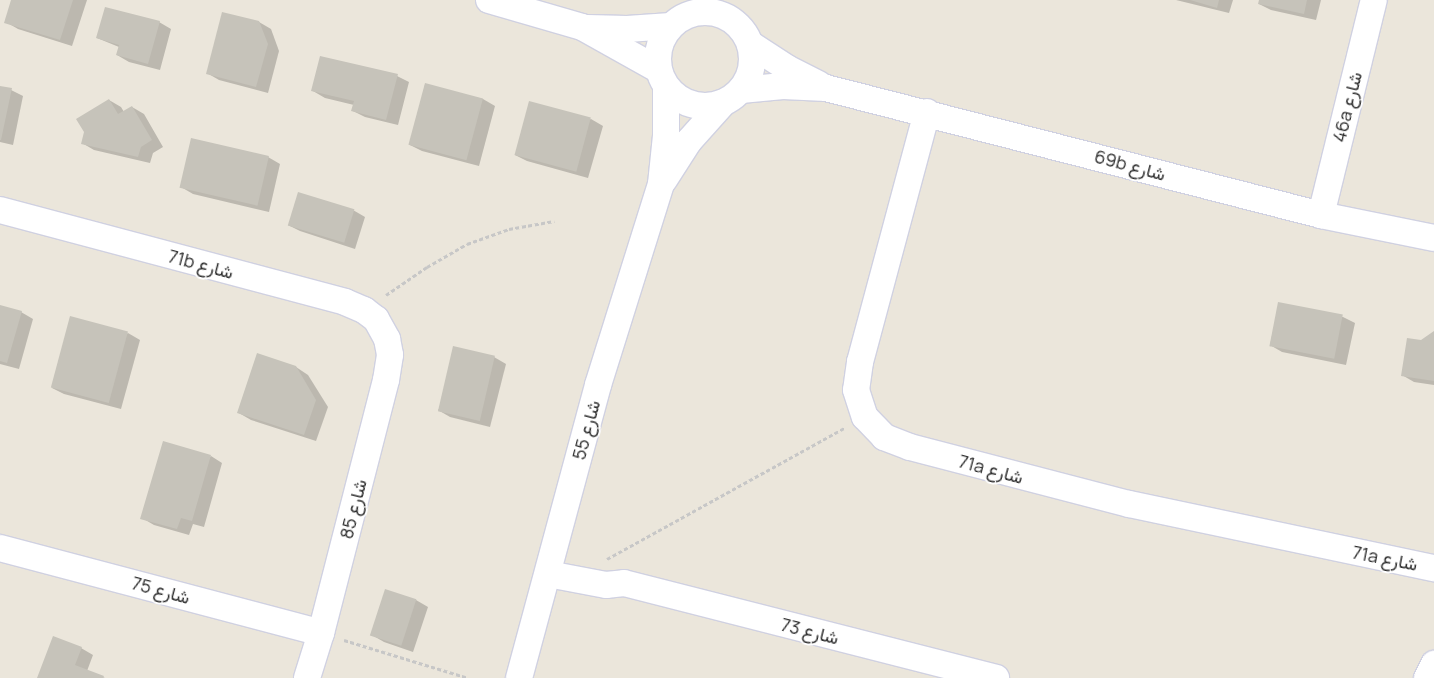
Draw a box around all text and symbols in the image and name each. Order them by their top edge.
street label: 46a شارع [1328,70,1366,144]
street label: 69b شارع [1092,145,1168,185]
street label: 71b شارع [166,245,236,283]
street label: شارع 55 [568,398,604,462]
street label: 71a شارع [956,450,1026,488]
street label: شارع 85 [335,477,371,541]
street label: 71a شارع [1351,541,1419,575]
street label: شارع 75 [130,572,192,608]
street label: شارع 73 [779,613,841,649]

